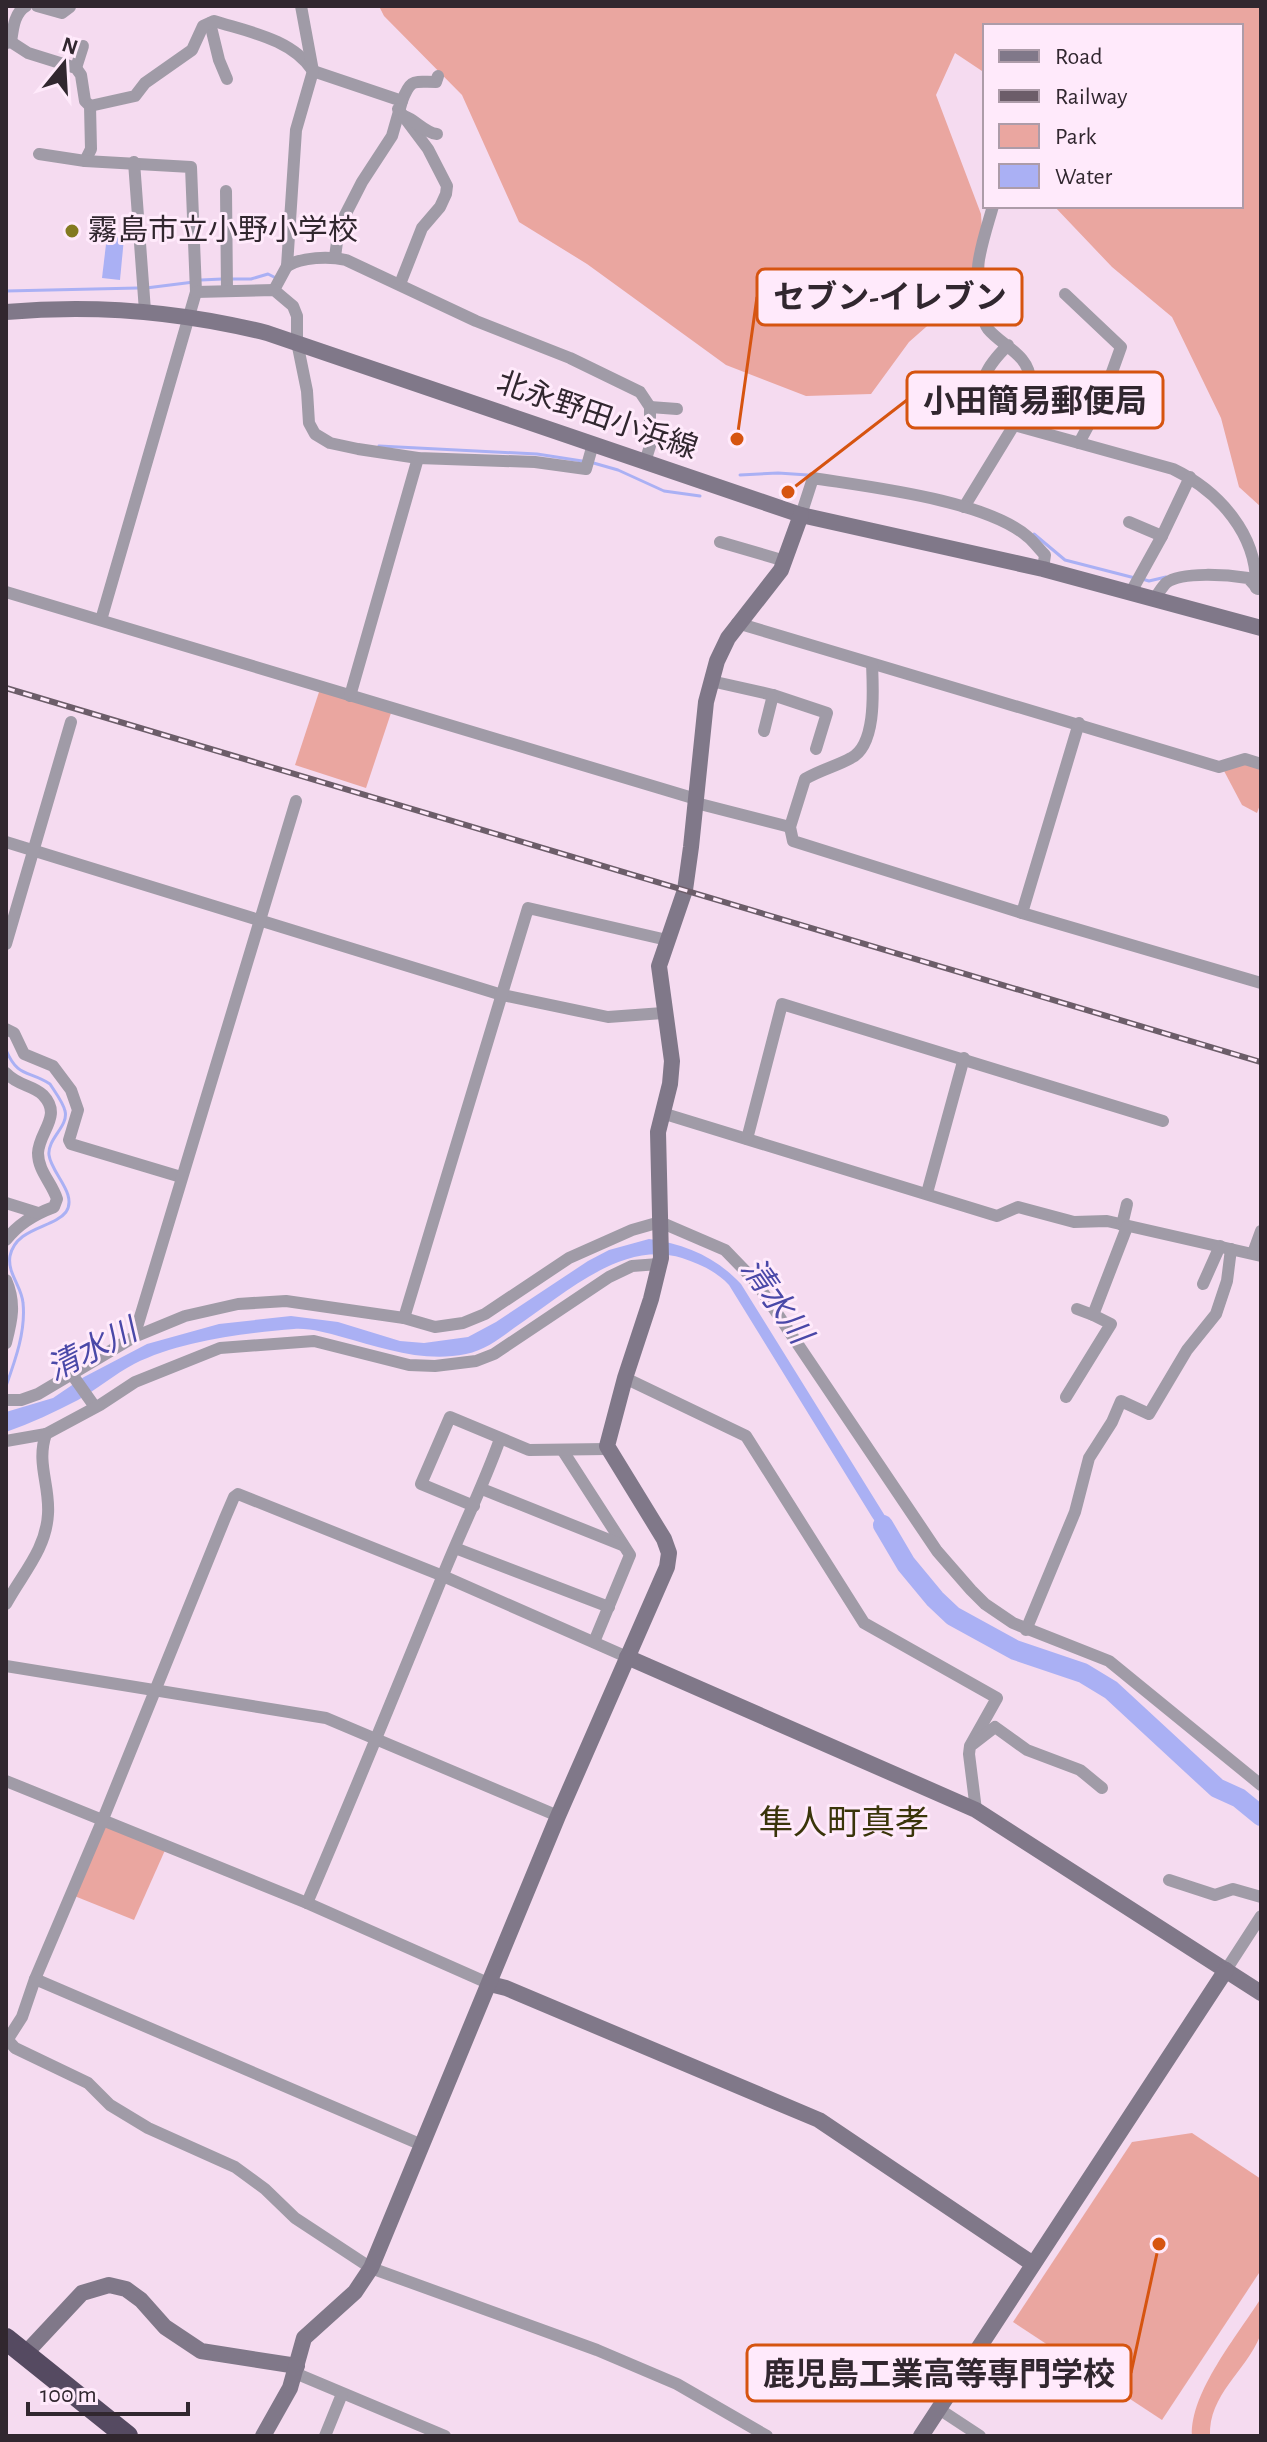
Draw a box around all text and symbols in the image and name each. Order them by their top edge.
north arrow [24,24,104,104]
legend [983,24,1243,208]
text: N [59,33,81,59]
text: Road [1055,45,1103,69]
text: Railway [1055,85,1127,109]
text: Park [1055,125,1096,149]
text: Water [1055,165,1113,189]
place label: 霧島市立小野小学校 [88,214,358,246]
marker: 霧島市立小野小学校 [63,222,81,240]
callout: セブン-イレブン [757,269,1022,325]
text: セブン-イレブン [773,280,1007,314]
street label: 北永野田小浜線 [493,366,702,464]
callout: 小田簡易郵便局 [907,372,1163,428]
text: 小田簡易郵便局 [923,384,1147,418]
water label: 清水川 [735,1252,819,1352]
water label: 清水川 [42,1312,145,1386]
district label: 隼人町真孝 [759,1805,929,1841]
callout: 鹿児島工業高等専門学校 [747,2345,1131,2401]
text: 鹿児島工業高等専門学校 [763,2357,1115,2391]
scale bar [28,2366,188,2416]
text: 100 m [40,2383,97,2407]

